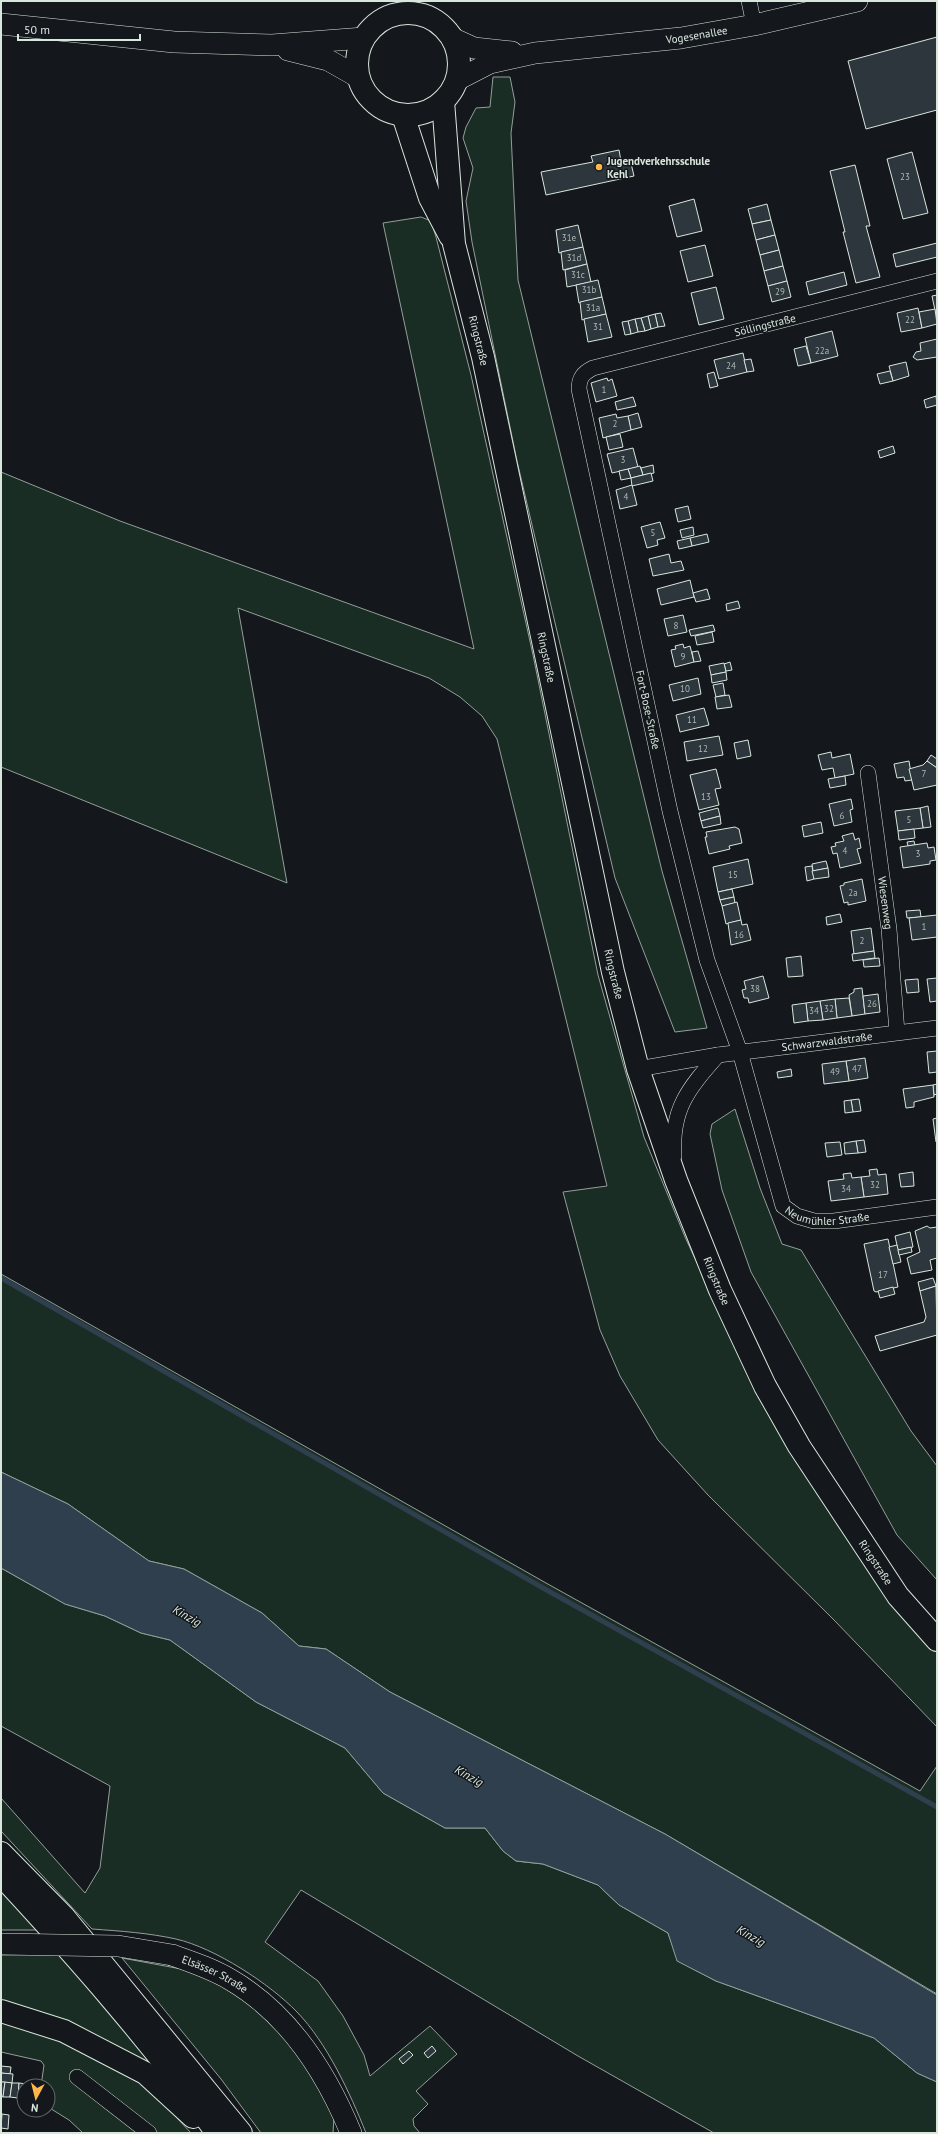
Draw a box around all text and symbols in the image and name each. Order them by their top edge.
scale bar [18,16,140,42]
text: 50 m [24,22,50,37]
street label: Vogesenallee [664,23,729,47]
place label: Jugendverkehrsschule Kehl [606,154,711,181]
marker: Jugendverkehrsschule Kehl [594,162,604,172]
house number: 23 [900,171,910,182]
house number: 31e [562,232,577,243]
house number: 31d [567,252,581,263]
house number: 31c [571,269,585,280]
house number: 31b [582,284,596,295]
house number: 29 [775,286,785,297]
house number: 31a [586,302,600,313]
street label: Söllingstraße [733,311,797,339]
street label: Ringstraße [466,314,492,367]
house number: 22 [905,314,915,325]
house number: 31 [593,321,603,332]
house number: 22a [815,345,829,356]
house number: 24 [726,360,736,371]
house number: 1 [602,384,607,395]
house number: 2 [613,418,618,429]
house number: 3 [621,454,626,465]
house number: 4 [624,491,629,502]
house number: 5 [651,527,656,538]
house number: 8 [674,620,679,631]
street label: Ringstraße [534,631,559,684]
house number: 9 [681,651,686,662]
street label: Fort-Bose-Straße [633,669,664,751]
house number: 10 [680,683,690,694]
house number: 11 [687,714,697,725]
house number: 12 [698,743,708,754]
house number: 7 [922,768,927,779]
house number: 13 [701,791,711,802]
house number: 6 [840,810,845,821]
house number: 5 [907,814,912,825]
house number: 4 [843,845,848,856]
house number: 3 [916,848,921,859]
house number: 15 [728,869,738,880]
street label: Wiesenweg [875,875,896,930]
house number: 2a [848,887,858,898]
house number: 1 [922,921,927,932]
house number: 16 [734,929,744,940]
house number: 2 [860,935,865,946]
street label: Ringstraße [601,948,627,1001]
house number: 38 [750,983,760,994]
house number: 26 [867,998,877,1009]
house number: 32 [824,1003,834,1014]
house number: 34 [809,1005,819,1016]
street label: Schwarzwaldstraße [781,1029,874,1054]
house number: 47 [852,1063,862,1074]
house number: 49 [830,1066,840,1077]
house number: 32 [870,1179,880,1190]
house number: 34 [841,1183,851,1194]
street label: Neumühler Straße [782,1203,871,1228]
street label: Ringstraße [700,1255,733,1308]
house number: 17 [878,1269,888,1280]
street label: Ringstraße [856,1537,896,1588]
water label: Kinzig [170,1601,204,1630]
water label: Kinzig [452,1761,486,1790]
water label: Kinzig [734,1921,768,1950]
street label: Elsässer Straße [180,1952,251,1996]
north arrow [16,2078,56,2118]
text: N [30,2101,39,2115]

